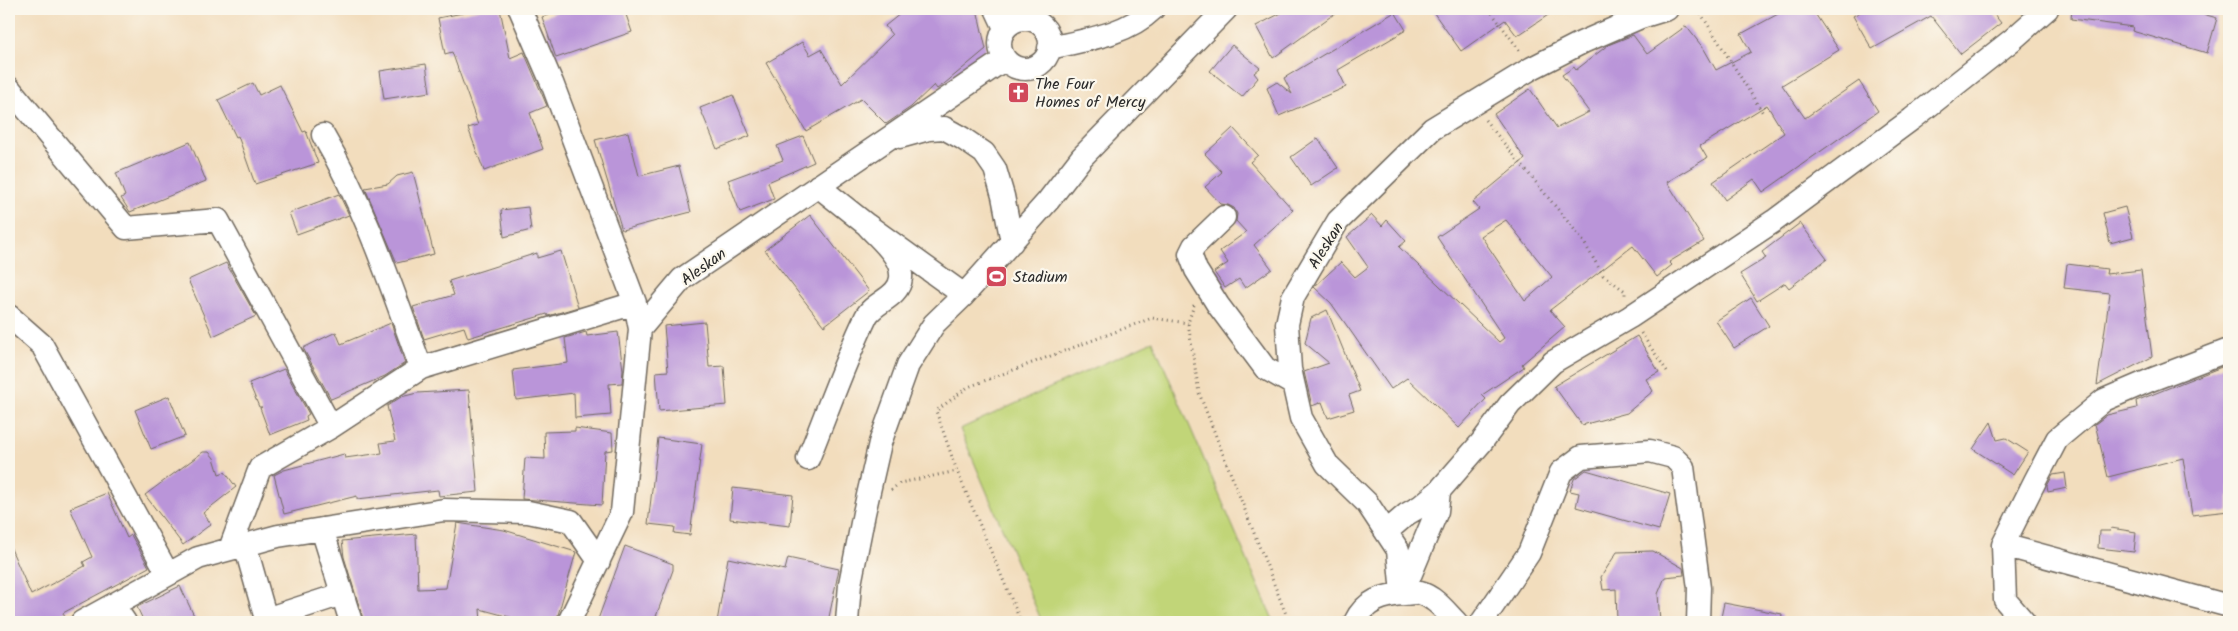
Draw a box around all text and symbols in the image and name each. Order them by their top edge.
place label: The Four Homes of Mercy [1035,72,1146,115]
church icon: The Four Homes of Mercy [1007,80,1031,104]
street label: Aleskan [1302,217,1350,274]
street label: Aleskan [676,242,732,292]
sports icon: Stadium [985,264,1009,288]
place label: Stadium [1013,265,1068,290]

